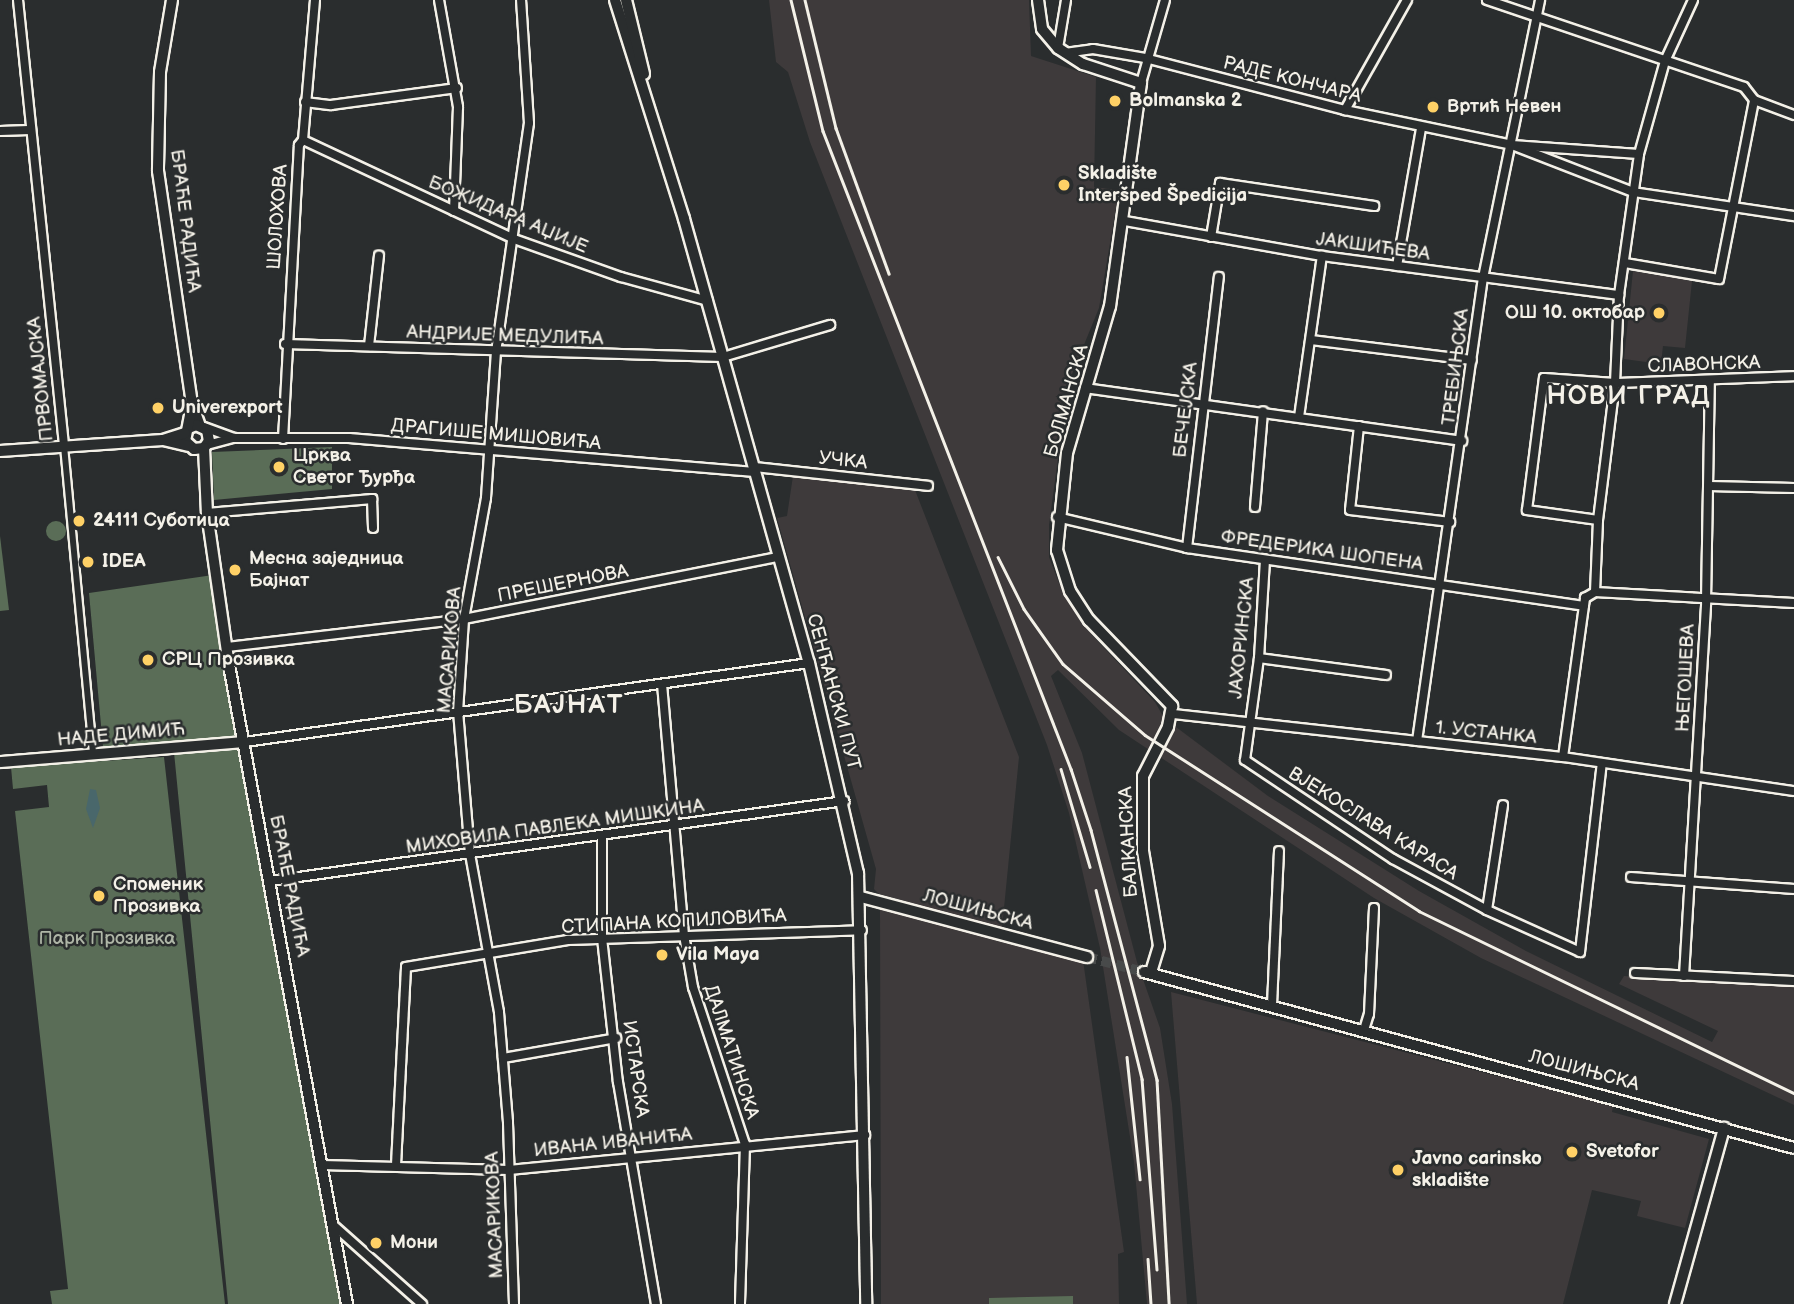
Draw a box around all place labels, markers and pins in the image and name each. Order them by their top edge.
place label: Bolmanska 2 [1129,90,1242,112]
marker: Bolmanska 2 [1107,93,1123,109]
place label: Вртић Невен [1447,96,1562,118]
marker: Вртић Невен [1425,99,1441,115]
place label: Skladište Interšped Špedicija [1078,163,1247,207]
marker: Skladište Interšped Špedicija [1056,177,1072,193]
place label: ОШ 10. октобар [1505,302,1645,324]
marker: ОШ 10. октобар [1651,305,1667,321]
place label: Univerexport [172,397,283,419]
marker: Univerexport [150,400,166,416]
place label: Црква Светог Ђурђа [293,445,415,489]
marker: Црква Светог Ђурђа [271,459,287,475]
place label: 24111 Суботица [93,510,230,532]
marker: 24111 Суботица [71,513,87,529]
place label: Месна заједница Бајнат [249,548,403,592]
place label: IDEA [102,551,146,573]
marker: IDEA [80,554,96,570]
marker: Месна заједница Бајнат [227,562,243,578]
place label: СРЦ Прозивка [162,649,295,671]
marker: СРЦ Прозивка [140,652,156,668]
place label: Споменик Прозивка [113,874,203,918]
marker: Споменик Прозивка [91,888,107,904]
place label: Vila Maya [676,944,760,966]
marker: Vila Maya [654,947,670,963]
place label: Svetofor [1586,1141,1659,1163]
marker: Svetofor [1564,1144,1580,1160]
place label: Javno carinsko skladište [1412,1148,1542,1192]
marker: Javno carinsko skladište [1390,1162,1406,1178]
place label: Мони [390,1232,438,1254]
marker: Мони [368,1235,384,1251]

